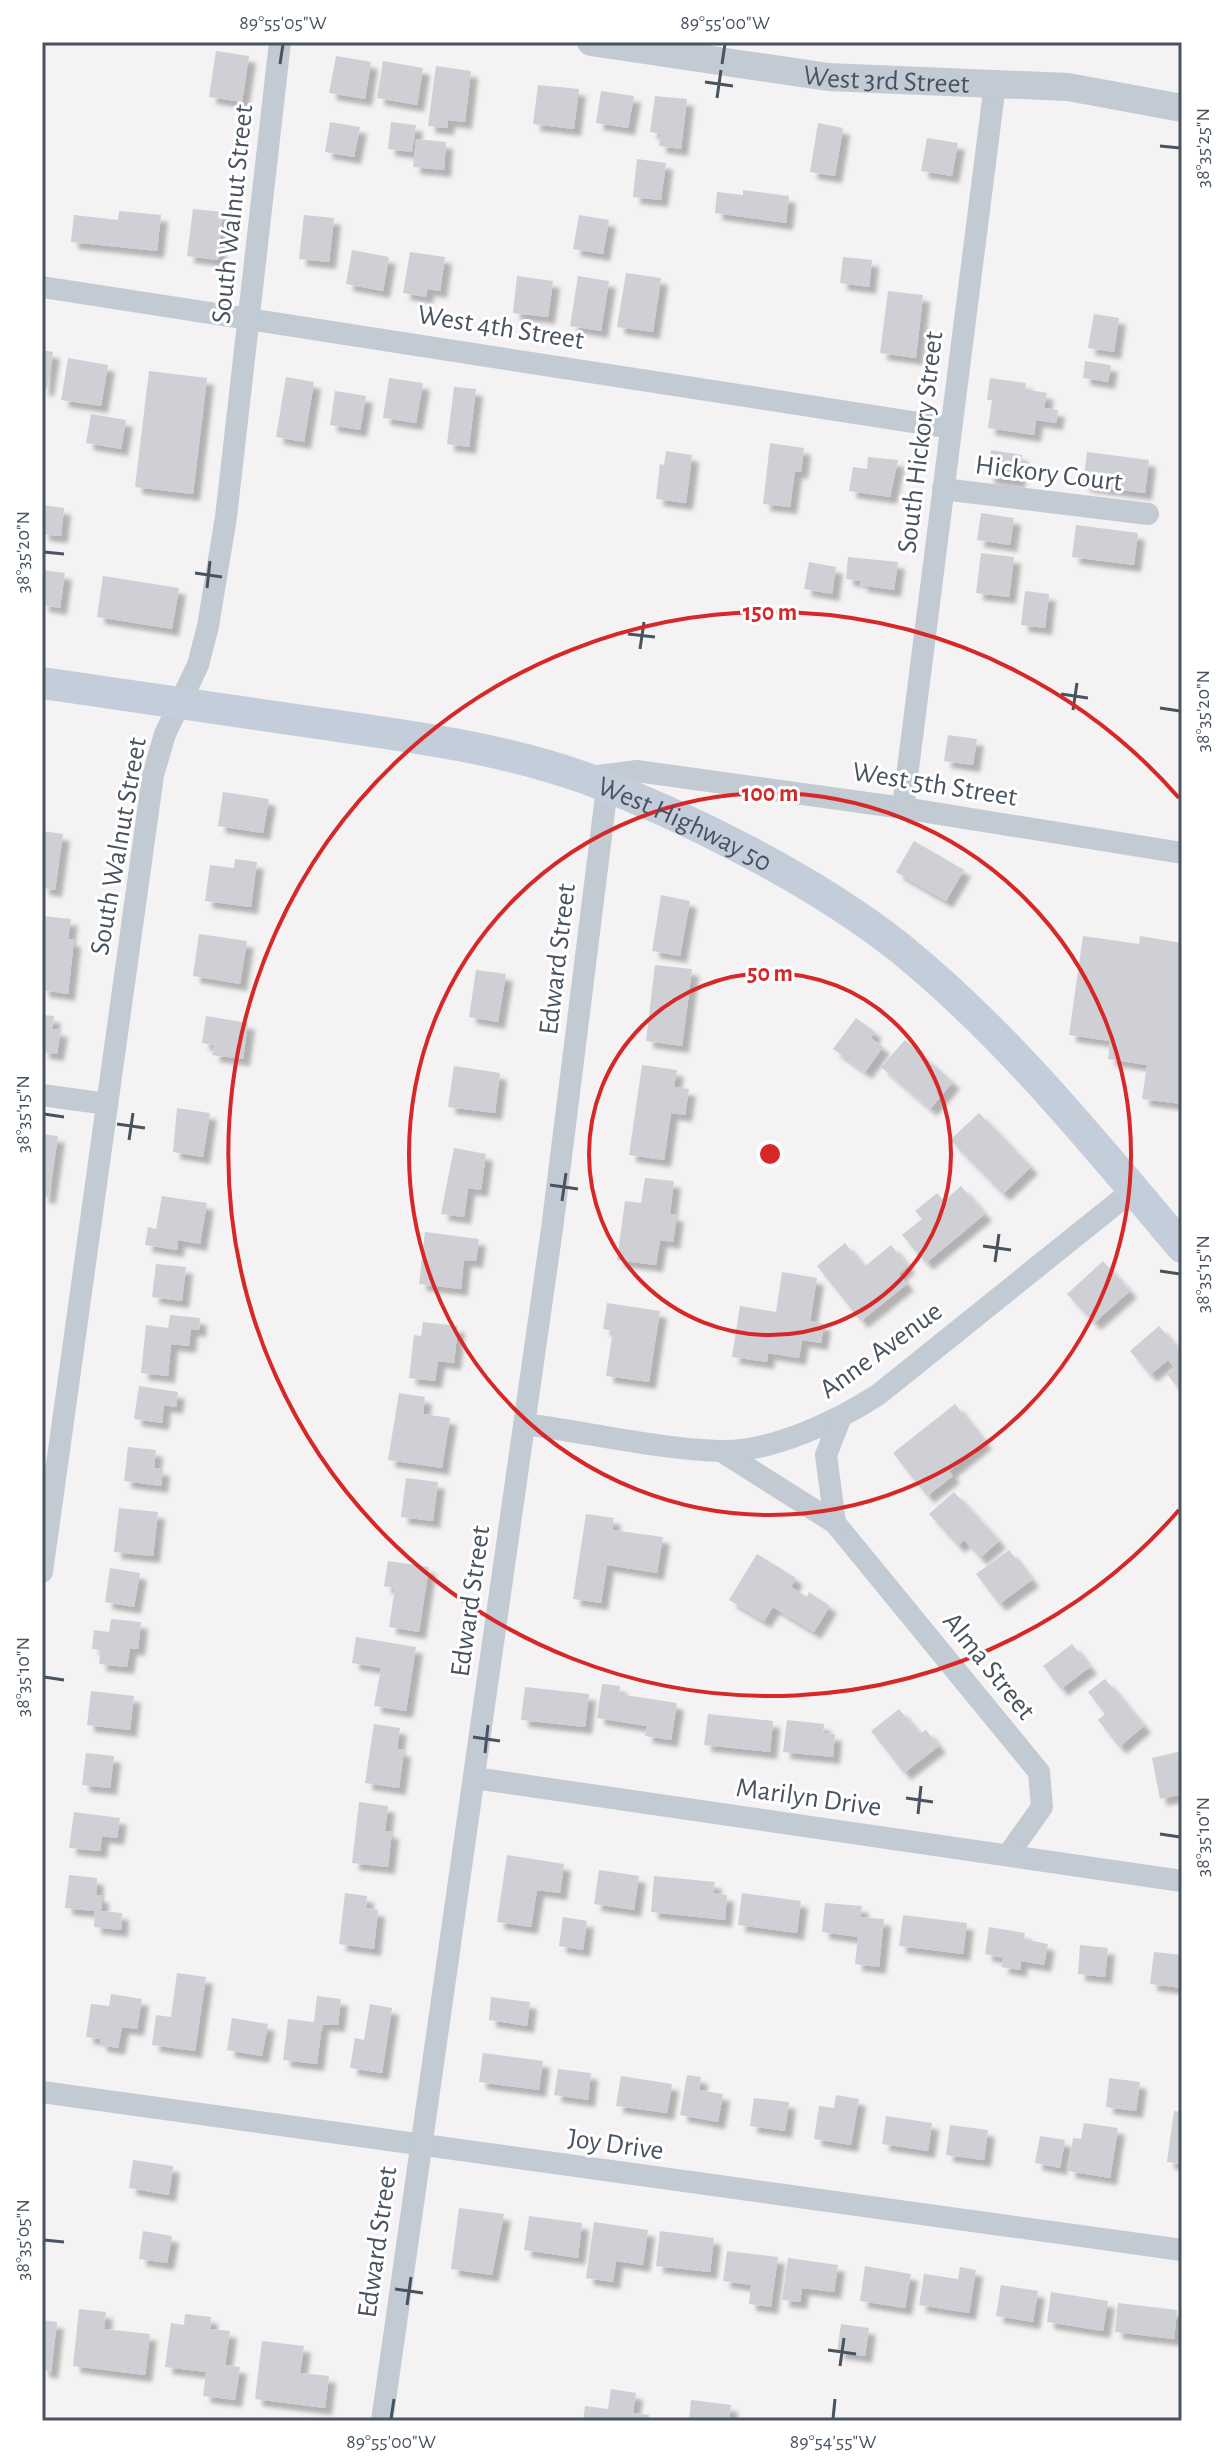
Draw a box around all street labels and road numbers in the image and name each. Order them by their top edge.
street label: West 3rd Street [801,62,970,99]
street label: South Walnut Street [208,103,258,325]
street label: West 4th Street [415,301,586,355]
street label: South Hickory Street [893,330,948,555]
street label: Hickory Court [974,451,1124,497]
street label: South Walnut Street [86,735,152,957]
street label: West 5th Street [850,758,1019,812]
street label: West Highway 50 [594,772,776,878]
street label: Edward Street [535,882,581,1037]
street label: Anne Avenue [815,1297,948,1404]
street label: Edward Street [447,1524,495,1679]
street label: Alma Street [937,1607,1040,1725]
street label: Marilyn Drive [734,1774,883,1822]
street label: Joy Drive [566,2124,665,2166]
street label: Edward Street [354,2165,402,2320]

